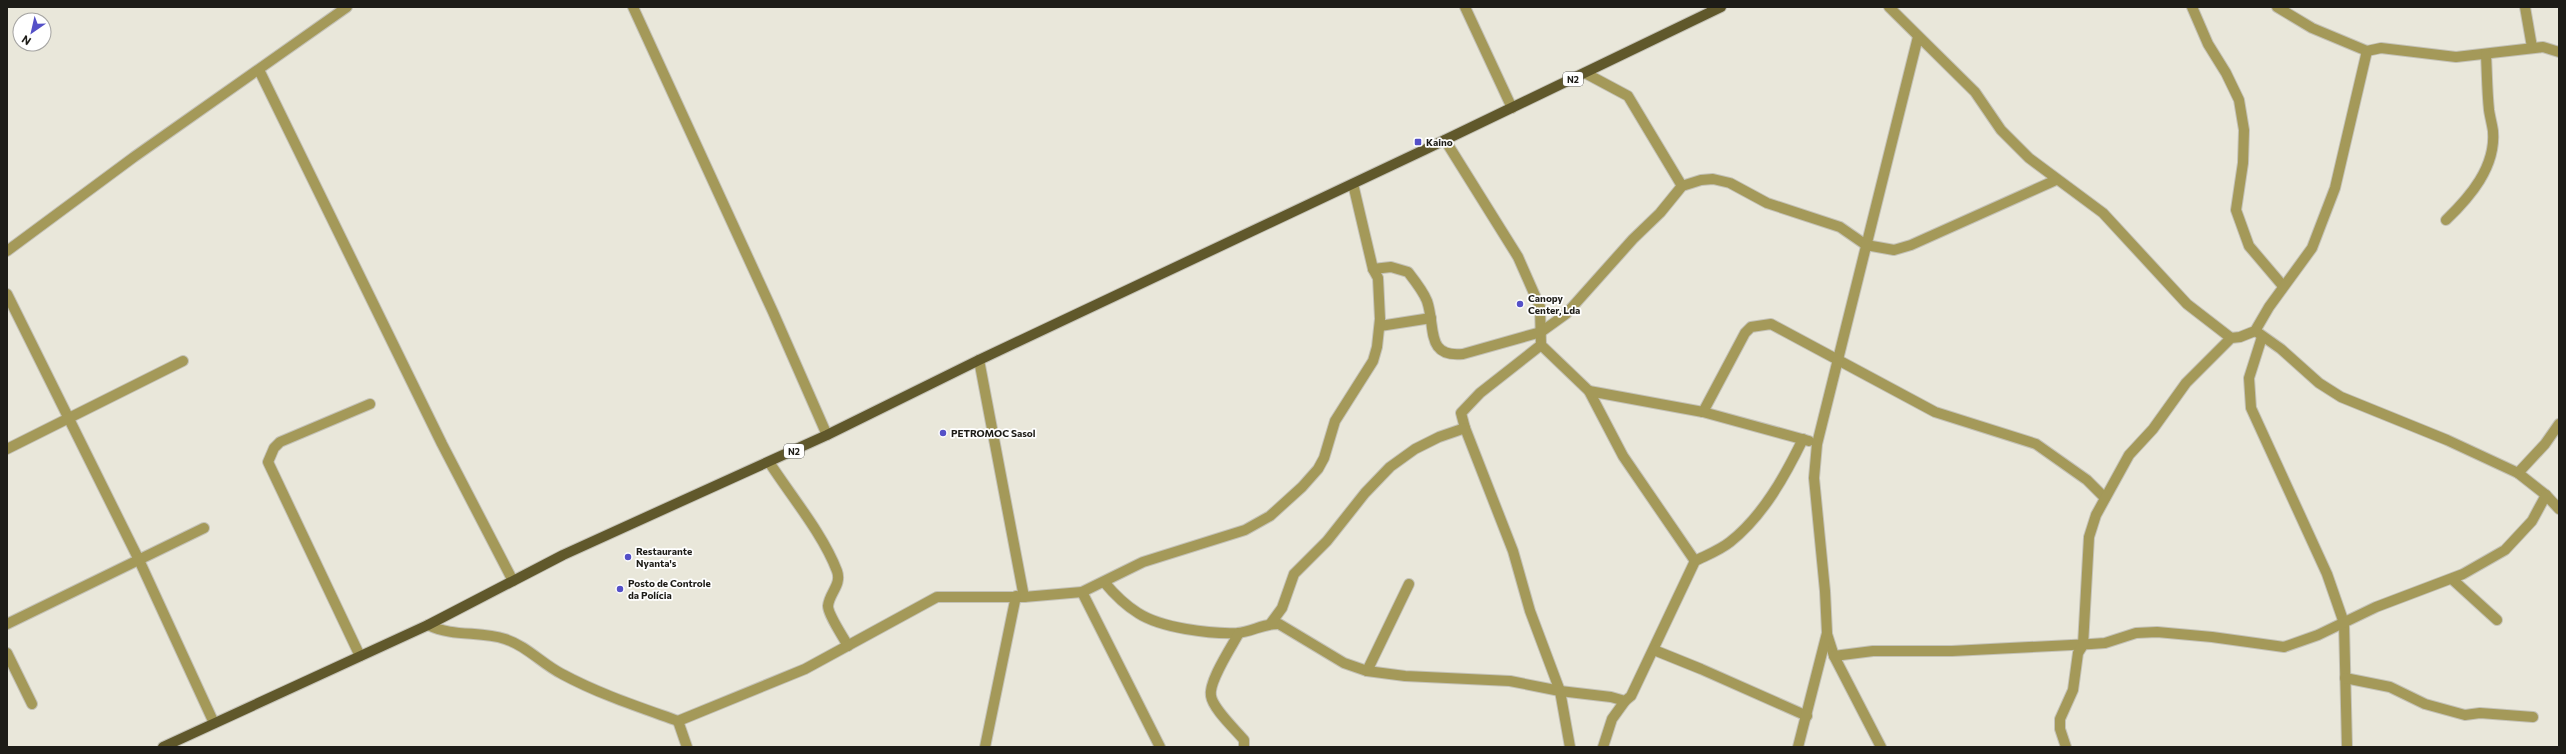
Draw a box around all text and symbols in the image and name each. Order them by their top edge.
north arrow [12,12,52,52]
text: N [19,33,33,48]
road number: N2 [1563,72,1583,86]
place label: Kaino [1426,136,1453,148]
marker: Kaino [1413,137,1423,147]
place label: Canopy Center, Lda [1528,292,1580,316]
marker: Canopy Center, Lda [1515,299,1525,309]
place label: PETROMOC Sasol [951,427,1036,439]
marker: PETROMOC Sasol [938,428,948,438]
road number: N2 [784,444,804,458]
place label: Restaurante Nyanta's [636,545,692,569]
marker: Restaurante Nyanta's [623,552,633,562]
place label: Posto de Controle da Polícia [628,577,711,601]
marker: Posto de Controle da Polícia [615,584,625,594]

